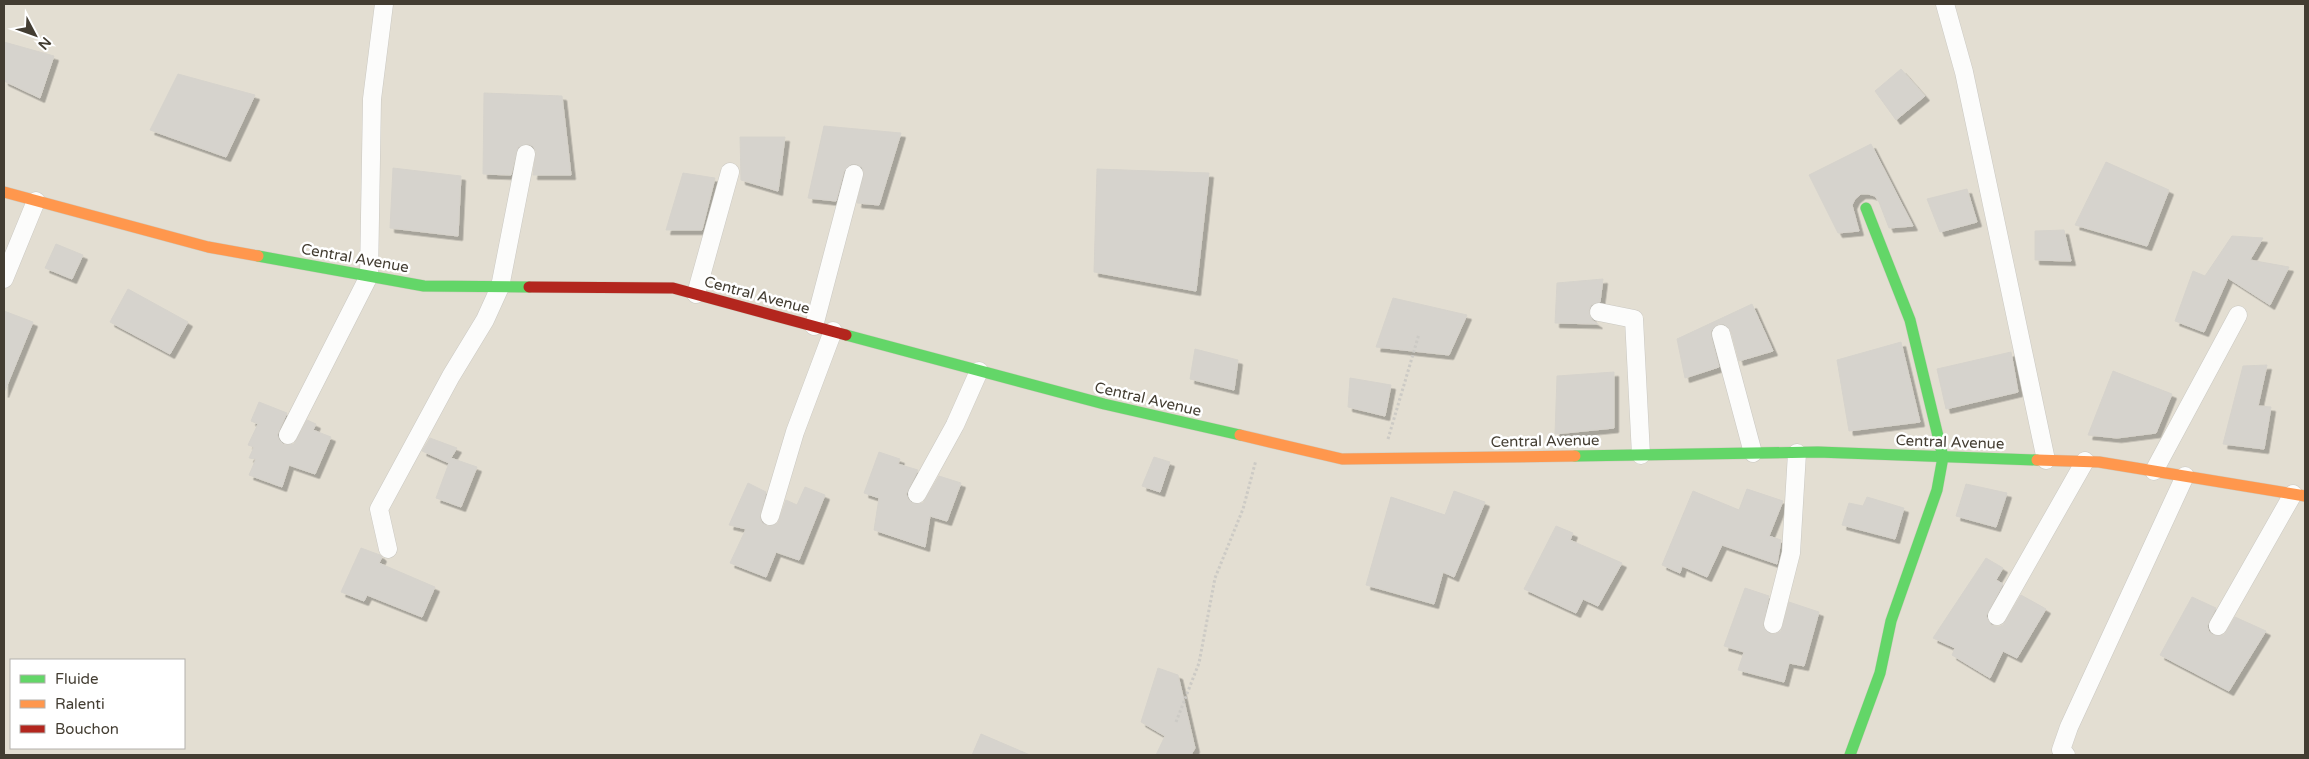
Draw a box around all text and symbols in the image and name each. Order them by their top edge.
north arrow [10,10,60,60]
text: N [34,33,55,53]
street label: Central Avenue [300,240,410,276]
street label: Central Avenue [702,272,812,318]
street label: Central Avenue [1093,378,1203,420]
street label: Central Avenue [1490,431,1600,451]
street label: Central Avenue [1895,431,2005,453]
legend [10,659,185,749]
text: Fluide [55,670,99,688]
text: Ralenti [55,695,105,713]
text: Bouchon [55,720,119,738]

